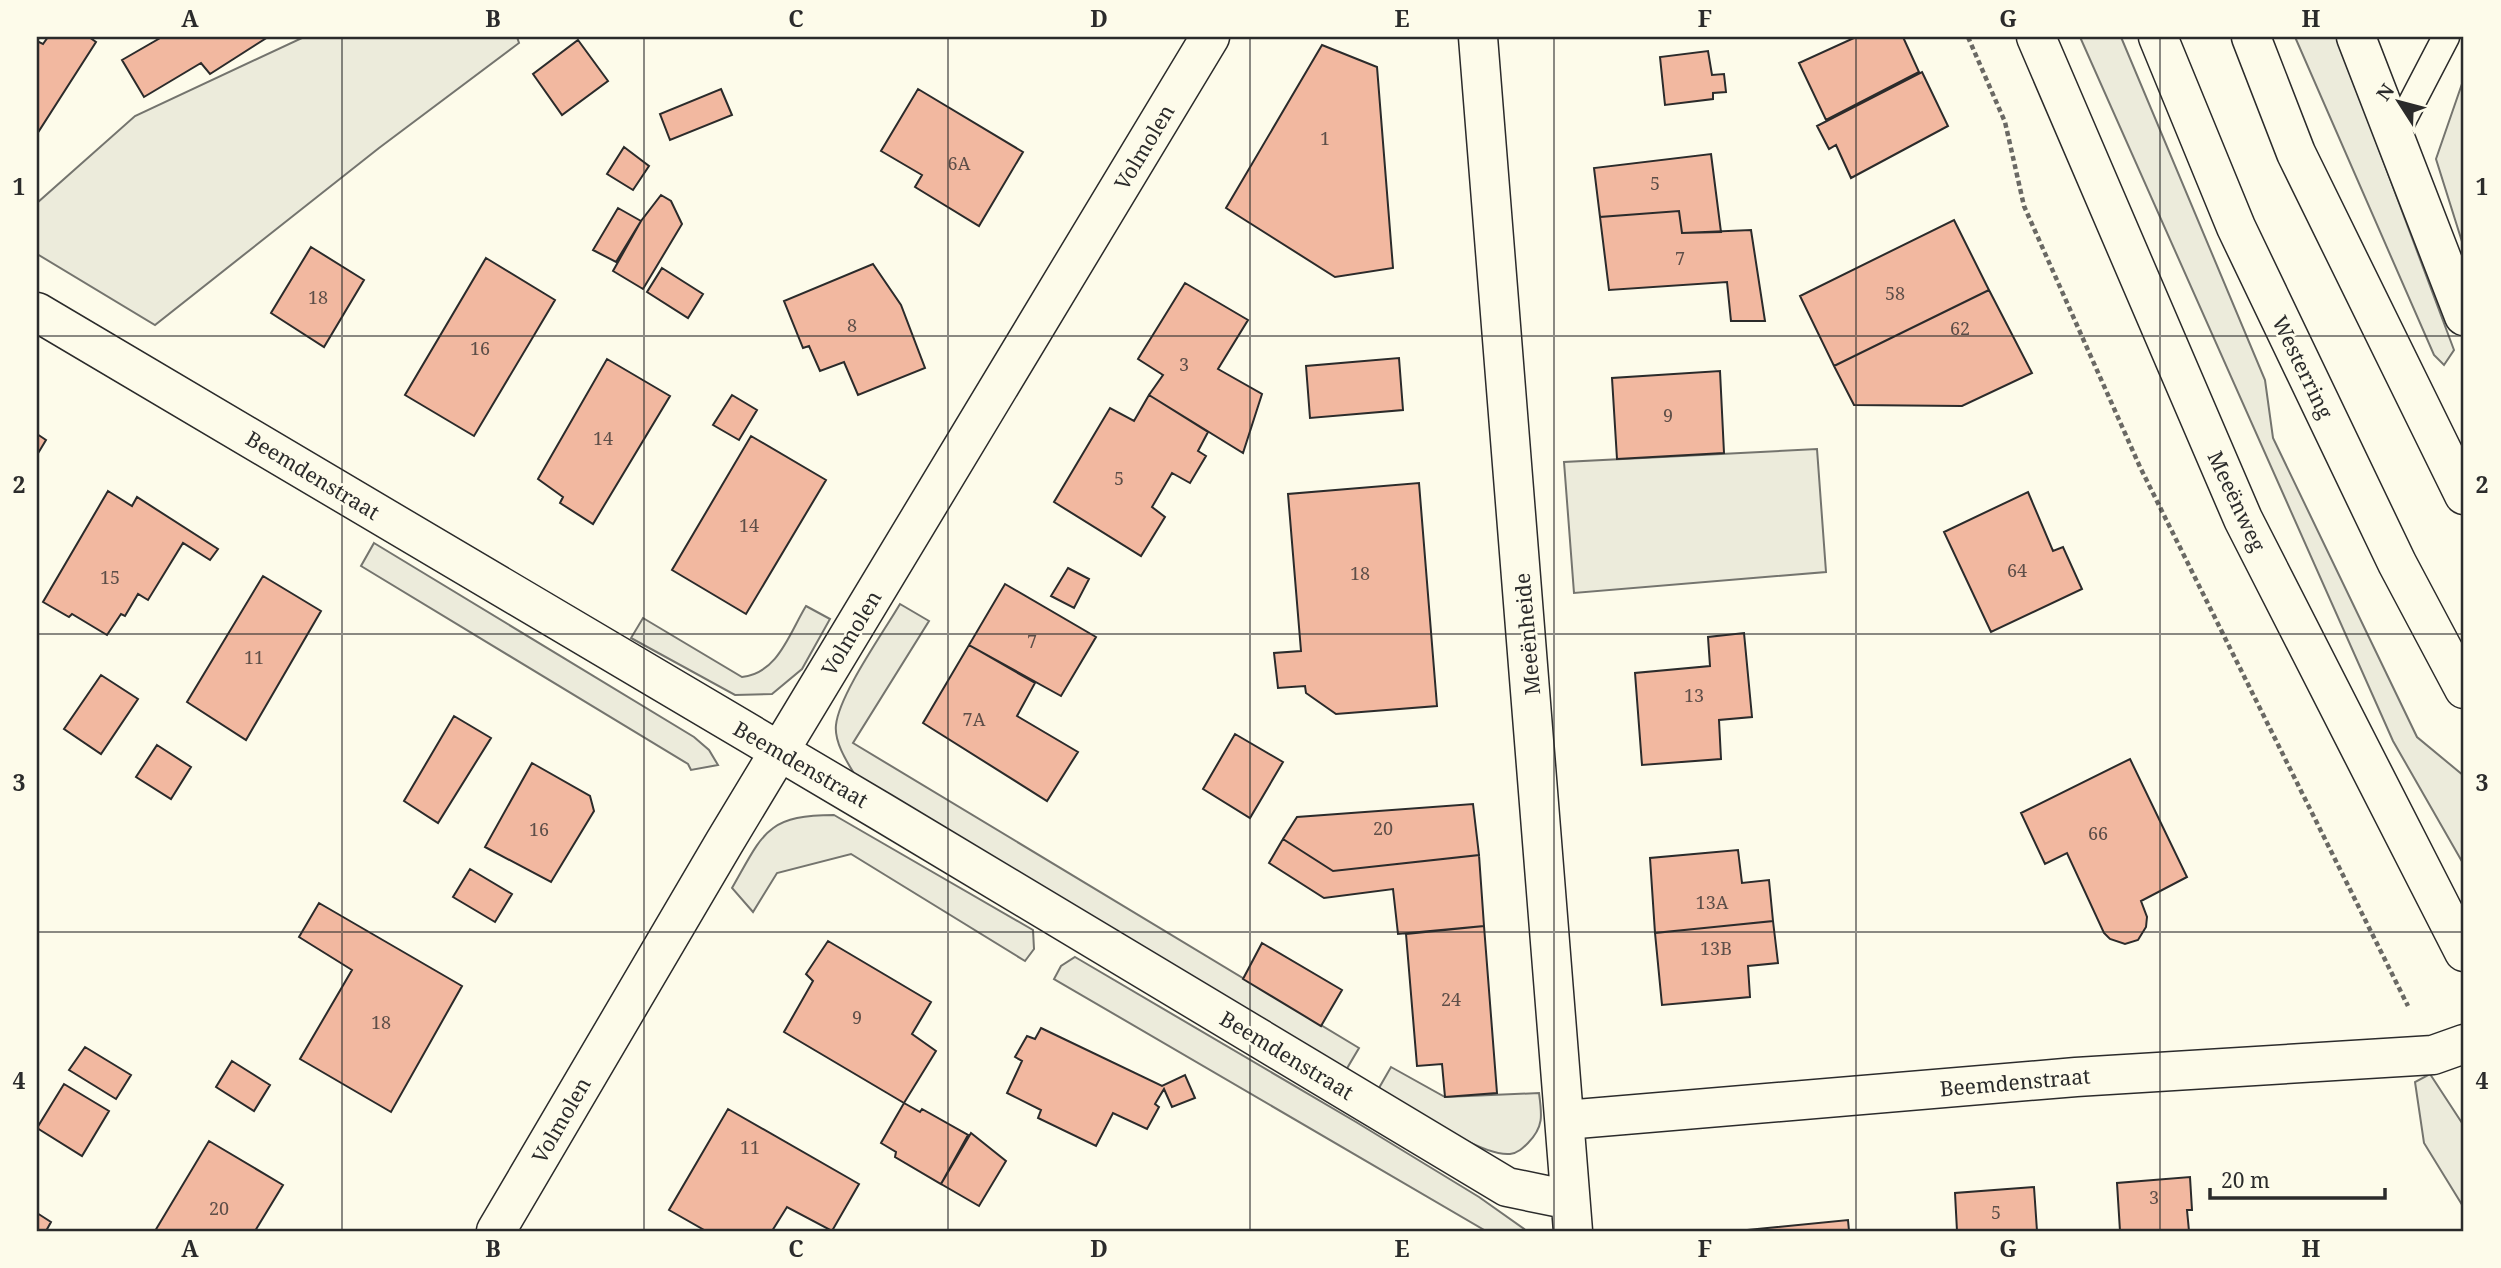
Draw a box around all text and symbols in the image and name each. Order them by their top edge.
text: A [181,2,199,34]
text: B [485,2,501,34]
text: C [788,2,804,34]
text: D [1090,2,1108,34]
text: E [1394,2,1410,34]
text: F [1698,2,1712,34]
text: G [1999,2,2017,34]
text: H [2302,2,2321,34]
north arrow [2364,66,2434,136]
text: N [2370,78,2400,106]
street label: Volmolen [1108,99,1180,195]
house number: 1 [1320,126,1330,150]
house number: 6A [948,151,971,175]
text: 1 [13,170,26,202]
text: 1 [2476,170,2489,202]
house number: 5 [1650,171,1660,195]
house number: 7 [1675,246,1685,270]
house number: 58 [1885,281,1905,305]
house number: 18 [308,285,328,309]
street label: Westerring [2266,311,2340,424]
house number: 8 [847,313,857,337]
house number: 62 [1950,316,1970,340]
house number: 16 [470,336,490,360]
house number: 3 [1179,352,1189,376]
house number: 9 [1663,403,1673,427]
street label: Beemdenstraat [241,424,385,526]
house number: 14 [593,426,613,450]
street label: Meeënweg [2202,446,2273,556]
house number: 5 [1114,466,1124,490]
text: 2 [13,468,26,500]
text: 2 [2476,468,2489,500]
house number: 14 [739,513,759,537]
house number: 64 [2007,558,2027,582]
house number: 18 [1350,561,1370,585]
house number: 15 [100,565,120,589]
street label: Meeënheide [1508,572,1546,696]
street label: Volmolen [815,585,887,681]
house number: 7 [1027,629,1037,653]
house number: 11 [244,645,264,669]
house number: 13 [1684,683,1704,707]
house number: 7A [963,707,986,731]
street label: Beemdenstraat [729,714,873,814]
text: 3 [13,766,26,798]
text: 3 [2476,766,2489,798]
house number: 20 [1373,816,1393,840]
house number: 16 [529,817,549,841]
house number: 66 [2088,821,2108,845]
house number: 13A [1696,890,1729,914]
house number: 13B [1700,936,1732,960]
house number: 24 [1441,987,1461,1011]
street label: Beemdenstraat [1215,1004,1359,1106]
house number: 9 [852,1005,862,1029]
house number: 18 [371,1010,391,1034]
street label: Beemdenstraat [1939,1061,2091,1103]
text: 4 [13,1064,26,1096]
text: 4 [2476,1064,2489,1096]
street label: Volmolen [525,1072,597,1168]
house number: 11 [740,1135,760,1159]
scale bar [2210,1156,2386,1200]
text: 20 m [2221,1166,2270,1194]
house number: 3 [2149,1185,2159,1209]
house number: 20 [209,1196,229,1220]
house number: 5 [1991,1200,2001,1224]
text: A [181,1232,199,1264]
text: B [485,1232,501,1264]
text: C [788,1232,804,1264]
text: D [1090,1232,1108,1264]
text: E [1394,1232,1410,1264]
text: F [1698,1232,1712,1264]
text: G [1999,1232,2017,1264]
text: H [2302,1232,2321,1264]

